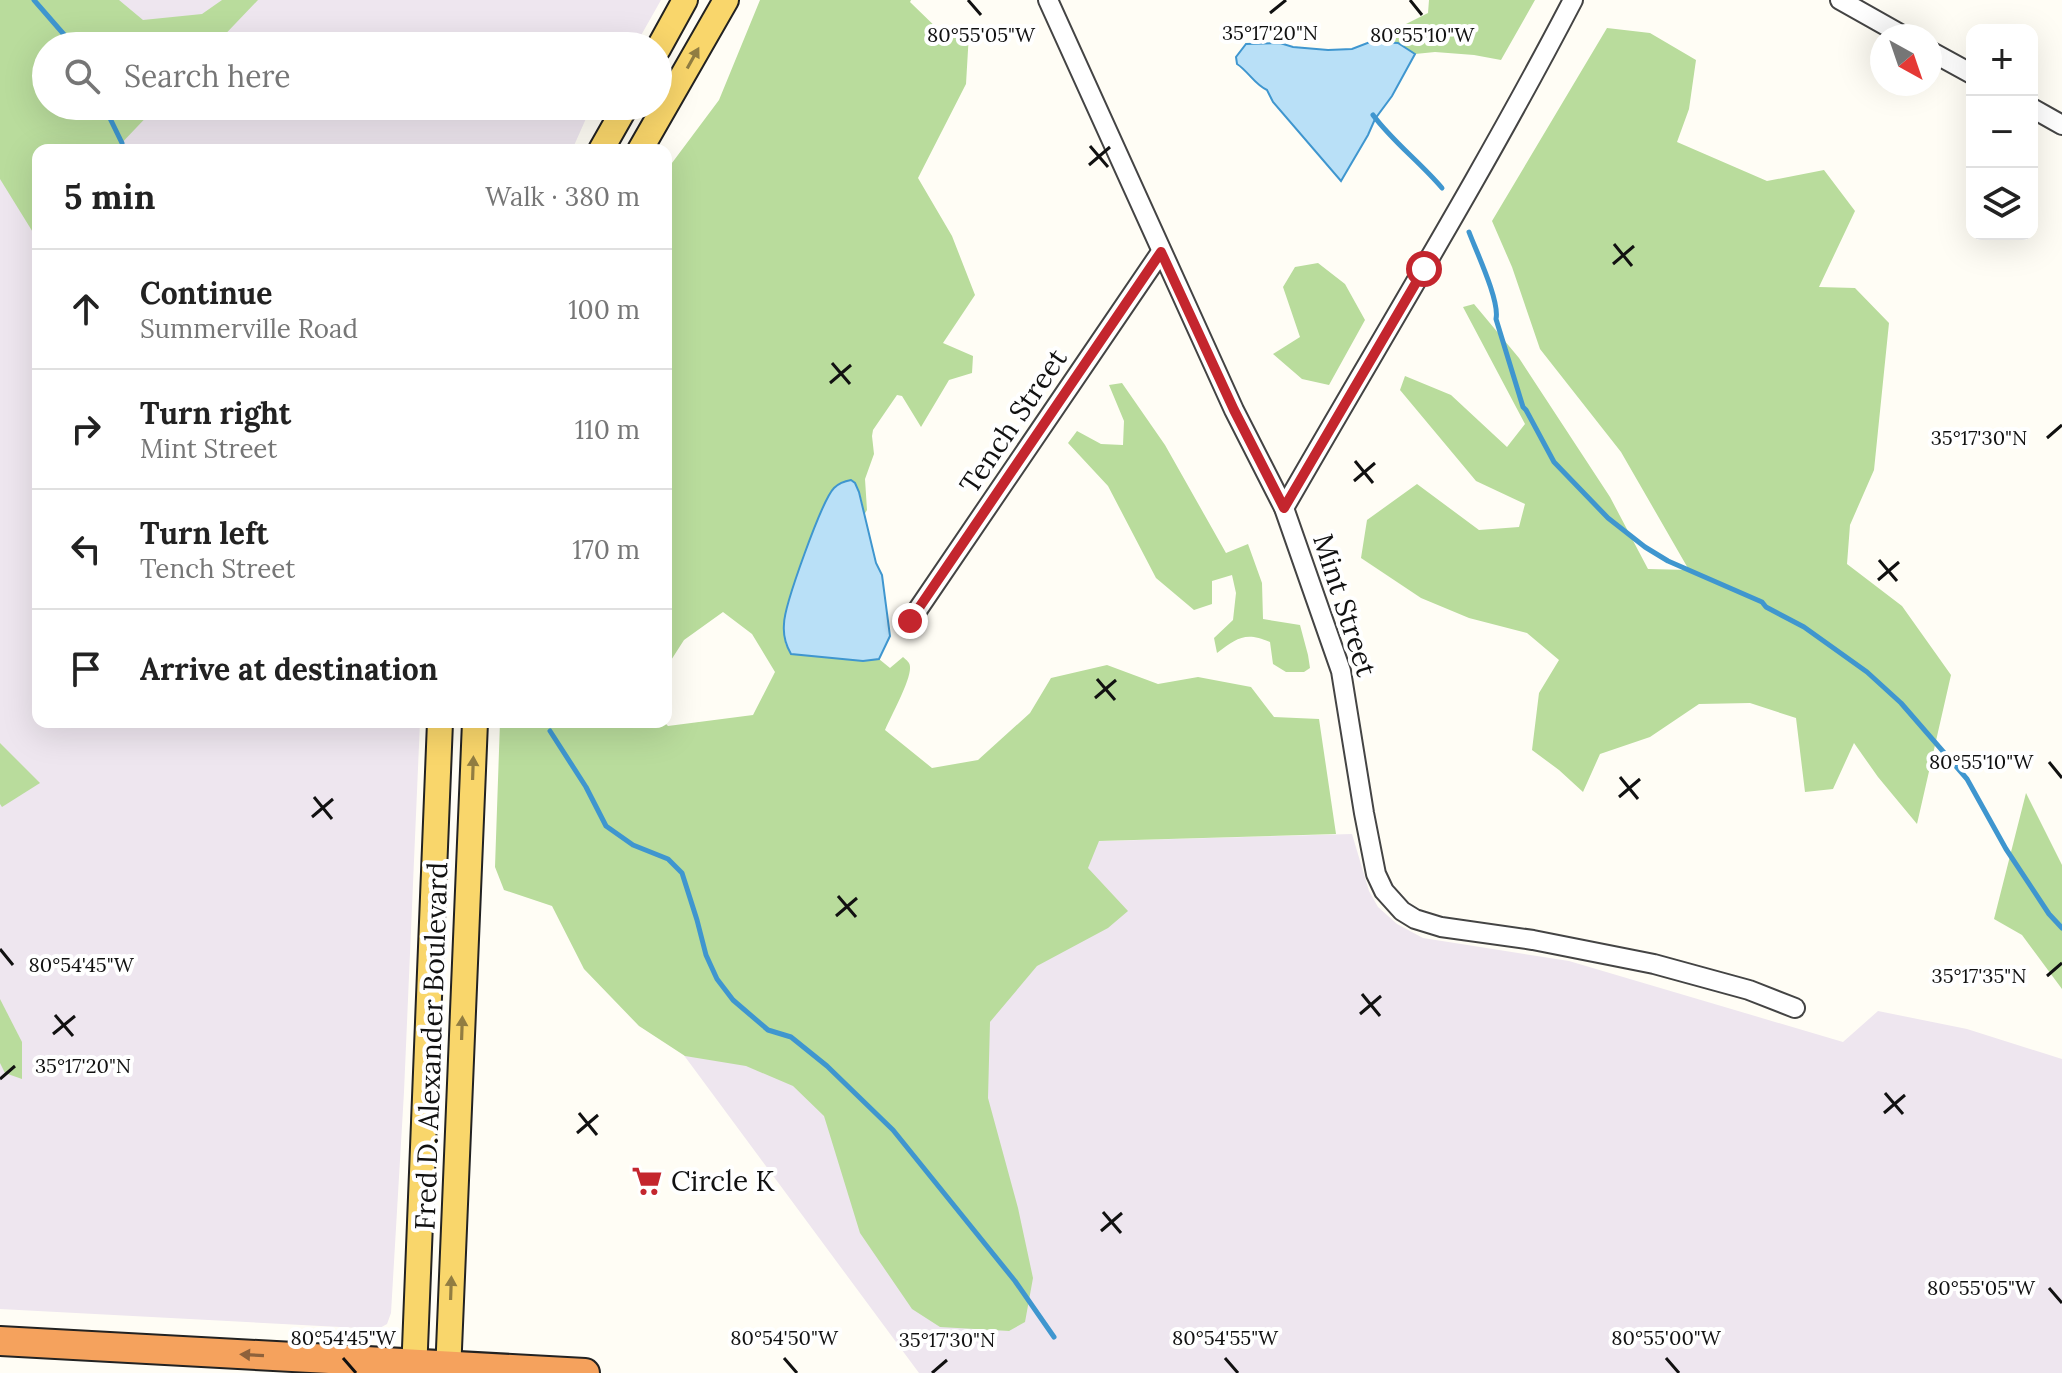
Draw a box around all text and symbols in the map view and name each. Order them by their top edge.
text: 35°17'20"N [1222,20,1318,45]
text: 80°55'05"W [927,22,1036,47]
text: 80°55'10"W [1370,22,1475,47]
north arrow [1870,24,1942,96]
map controls [1966,24,2038,240]
button: + [1966,24,2038,96]
search box [32,32,672,120]
one-way arrow [686,47,700,69]
icon: search [60,54,104,98]
text: Search here [124,57,291,95]
button: − [1966,96,2038,168]
button: layers [1966,168,2038,240]
text: 5 min [64,175,155,218]
text: Walk · 380 m [485,180,640,213]
route start [1406,251,1442,287]
text: Continue [140,274,272,312]
icon: ahead [64,287,108,331]
text: 100 m [568,293,640,326]
text: Summerville Road [140,312,358,345]
street label: Tench Street [951,342,1075,500]
text: Turn right [140,394,291,432]
icon: right [64,407,108,451]
text: 110 m [575,413,640,446]
text: 35°17'30"N [1931,425,2027,450]
text: Mint Street [140,432,277,465]
text: Turn left [140,514,268,552]
icon: left [64,527,108,571]
street label: Mint Street [1305,529,1385,681]
text: 170 m [572,533,640,566]
text: Tench Street [140,552,295,585]
route end [892,603,928,639]
icon: arrive [64,647,108,691]
text: Arrive at destination [140,650,438,688]
text: 80°55'10"W [1929,749,2034,774]
one-way arrow [466,755,479,780]
street label: Fred D. Alexander Boulevard [407,861,455,1231]
text: 80°54'45"W [28,952,135,977]
text: 35°17'35"N [1932,963,2027,988]
one-way arrow [455,1015,468,1040]
text: 35°17'20"N [35,1053,131,1078]
place label: Circle K [671,1163,775,1199]
supermarket icon: Circle K [630,1164,664,1198]
one-way arrow [445,1275,458,1300]
text: 80°55'05"W [1927,1275,2036,1300]
text: 80°54'45"W [290,1325,397,1350]
text: 80°54'50"W [730,1325,839,1350]
text: 80°54'55"W [1172,1325,1279,1350]
text: 80°55'00"W [1611,1325,1722,1350]
text: 35°17'30"N [899,1327,995,1352]
one-way arrow [239,1349,264,1362]

